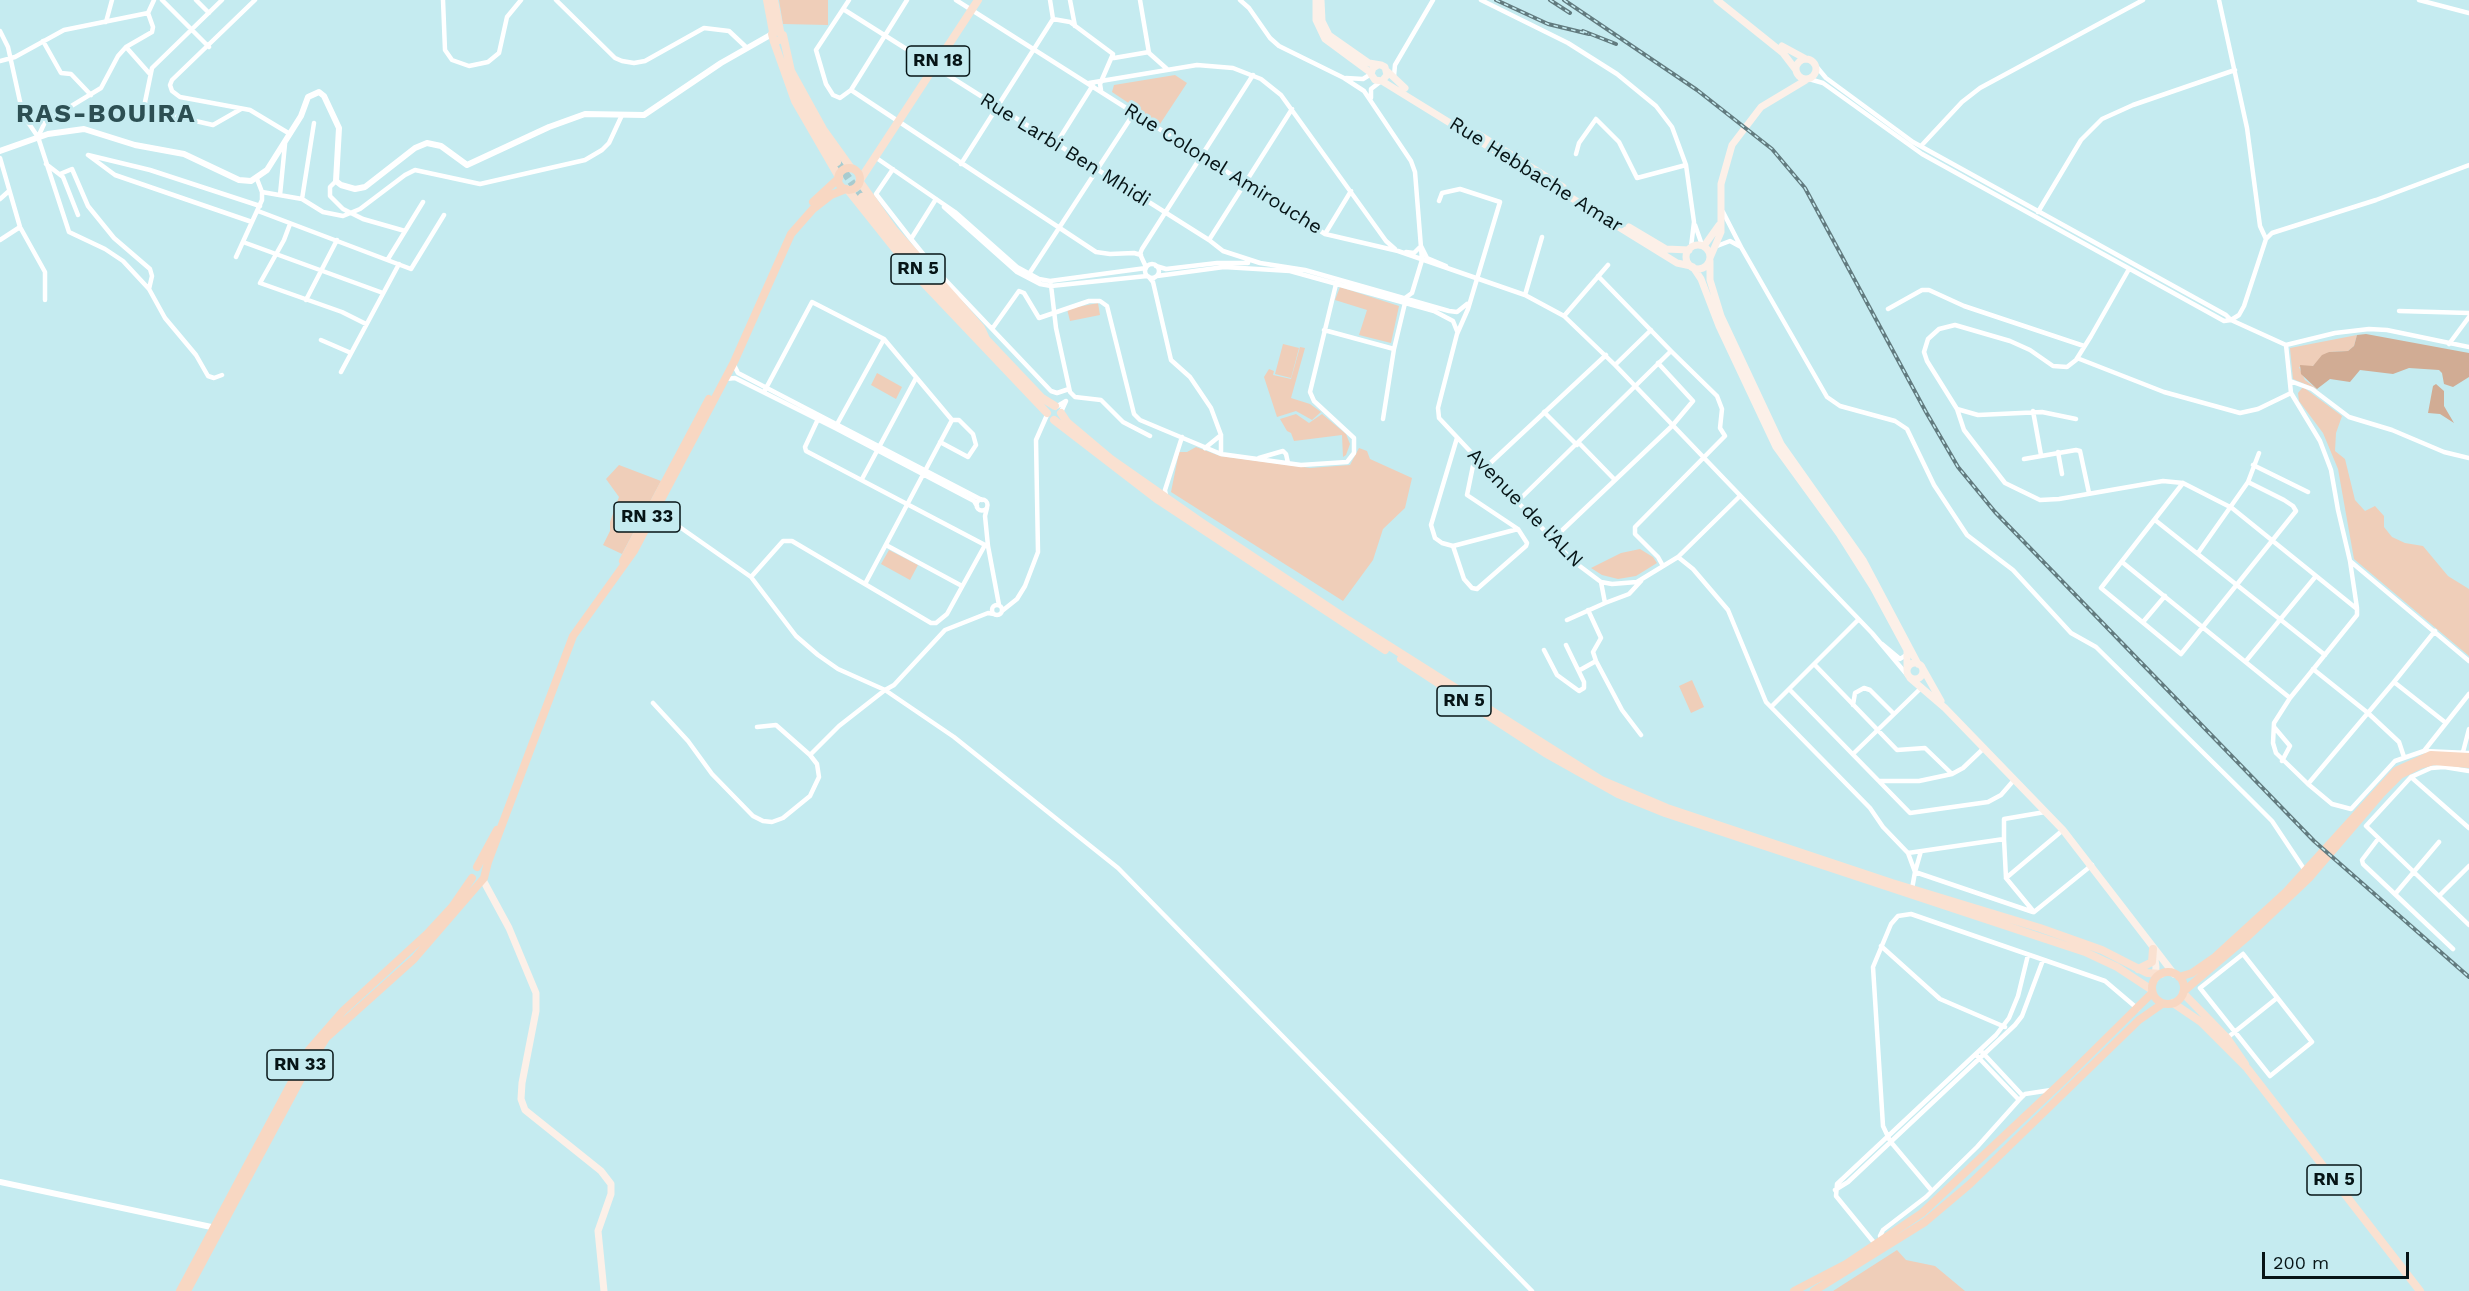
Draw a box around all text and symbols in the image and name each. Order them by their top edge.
road number: RN 18 [906,46,970,76]
street label: Rue Larbi Ben Mhidi [975,88,1155,212]
district label: RAS-BOUIRA [16,98,196,130]
street label: Rue Colonel Amirouche [1119,98,1327,240]
street label: Rue Hebbache Amar [1445,112,1627,238]
road number: RN 5 [891,254,945,284]
street label: Avenue de l'ALN [1462,443,1588,573]
road number: RN 33 [614,502,680,532]
road number: RN 5 [1437,686,1491,716]
road number: RN 33 [267,1050,333,1080]
road number: RN 5 [2307,1165,2361,1195]
scale bar [2265,1240,2412,1278]
text: 200 m [2273,1252,2329,1273]

